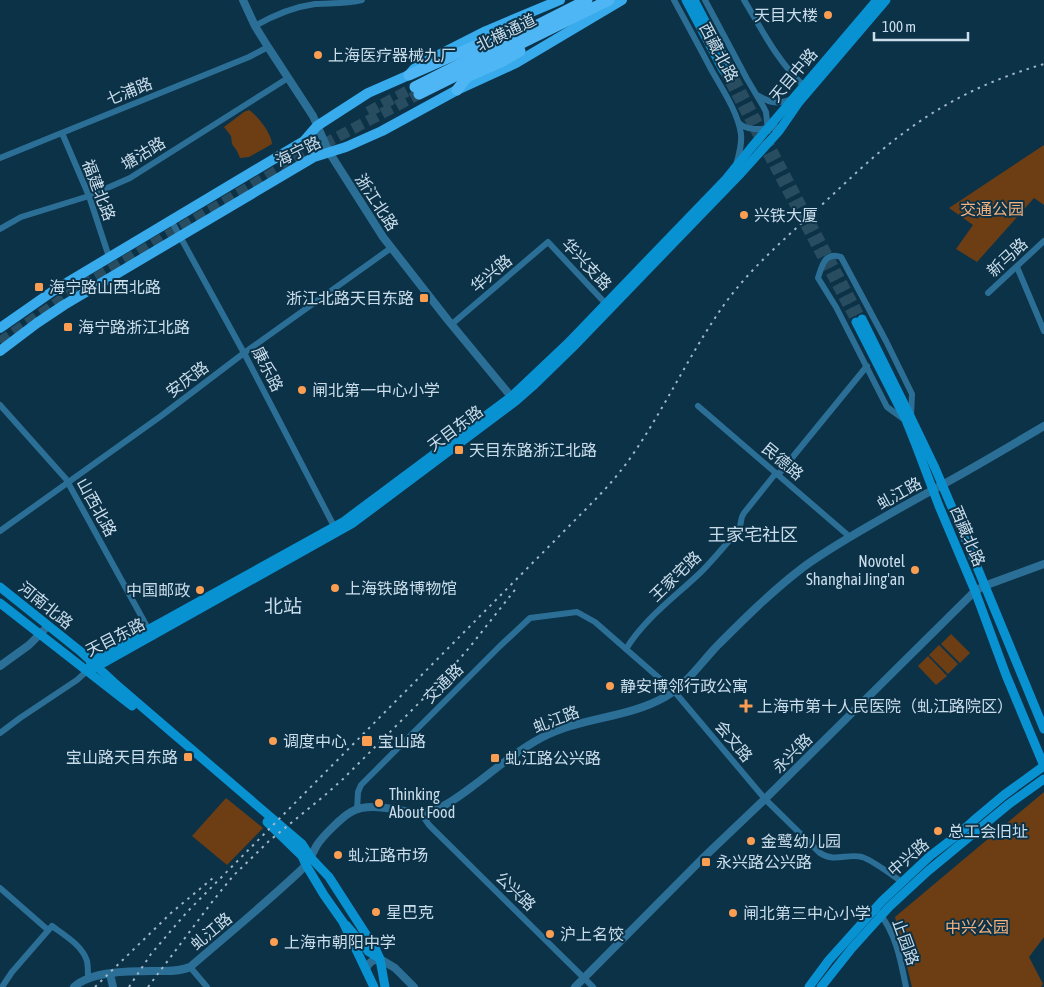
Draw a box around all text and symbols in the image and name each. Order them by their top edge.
place label: 天目大楼 [754,6,818,24]
marker: 天目大楼 [822,9,834,21]
street label: 北横通道 [473,10,539,54]
scale bar [874,10,968,42]
text: 100 m [882,18,916,35]
street label: 西藏北路 [696,20,742,84]
street label: 天目中路 [766,45,820,105]
place label: 上海医疗器械九厂 [328,46,456,64]
marker: 上海医疗器械九厂 [312,49,324,61]
street label: 七浦路 [103,74,155,108]
street label: 海宁路 [272,132,324,170]
street label: 塘沽路 [118,133,168,173]
street label: 福建北路 [79,157,119,223]
street label: 浙江北路 [352,170,402,234]
park label: 交通公园 [960,200,1024,218]
place label: 兴铁大厦 [754,206,818,224]
marker: 兴铁大厦 [738,209,750,221]
street label: 华兴支路 [559,234,615,294]
street label: 新马路 [983,234,1031,280]
street label: 华兴路 [467,251,515,295]
place label: 海宁路山西北路 [49,278,161,296]
marker: 海宁路山西北路 [33,281,45,293]
place label: 浙江北路天目东路 [286,289,414,307]
marker: 浙江北路天目东路 [418,292,430,304]
place label: 海宁路浙江北路 [78,318,190,336]
marker: 海宁路浙江北路 [62,321,74,333]
street label: 康乐路 [249,344,287,394]
street label: 安庆路 [162,357,212,401]
place label: 闸北第一中心小学 [312,381,440,399]
marker: 闸北第一中心小学 [296,384,308,396]
street label: 天目东路 [424,402,486,454]
street label: 民德路 [759,439,807,483]
place label: 天目东路浙江北路 [469,441,597,459]
marker: 天目东路浙江北路 [453,444,465,456]
street label: 虬江路 [874,473,924,513]
street label: 山西北路 [74,475,120,539]
street label: 西藏北路 [947,503,989,569]
district label: 王家宅社区 [708,524,798,545]
street label: 王家宅路 [646,547,704,605]
place label: Novotel Shanghai Jing'an [806,552,906,589]
marker: Novotel Shanghai Jing'an [909,564,921,576]
street label: 河南北路 [15,578,77,632]
place label: 上海铁路博物馆 [345,579,457,597]
place label: 中国邮政 [126,581,190,599]
marker: 上海铁路博物馆 [329,582,341,594]
marker: 中国邮政 [194,584,206,596]
district label: 北站 [264,595,302,617]
street label: 天目东路 [82,614,148,660]
street label: 交通路 [420,660,466,706]
place label: 静安博邻行政公寓 [620,677,748,695]
marker: 静安博邻行政公寓 [604,680,616,692]
place label: 上海市第十人民医院（虬江路院区） [757,697,1013,715]
marker: 上海市第十人民医院（虬江路院区） [739,699,753,713]
street label: 虬江路 [530,702,582,736]
street label: 会文路 [712,717,756,765]
street label: 永兴路 [769,730,815,776]
place label: 调度中心 [283,732,347,750]
place label: 宝山路 [378,732,426,750]
marker: 宝山路 [360,734,374,748]
marker: 调度中心 [267,735,279,747]
place label: 宝山路天目东路 [66,748,178,766]
place label: 虬江路公兴路 [505,749,601,767]
marker: 宝山路天目东路 [182,751,194,763]
marker: 虬江路公兴路 [489,752,501,764]
place label: Thinking About Food [389,785,455,821]
marker: Thinking About Food [373,797,385,809]
place label: 总工会旧址 [948,822,1028,840]
marker: 总工会旧址 [932,825,944,837]
place label: 金鹭幼儿园 [761,832,841,850]
street label: 中兴路 [884,834,932,880]
marker: 金鹭幼儿园 [745,835,757,847]
place label: 虬江路市场 [348,846,428,864]
marker: 虬江路市场 [332,849,344,861]
place label: 永兴路公兴路 [716,853,812,871]
marker: 永兴路公兴路 [700,856,712,868]
street label: 公兴路 [492,868,540,914]
place label: 星巴克 [386,903,434,921]
place label: 闸北第三中心小学 [743,904,871,922]
marker: 星巴克 [370,906,382,918]
marker: 闸北第三中心小学 [727,907,739,919]
street label: 虬江路 [187,909,235,953]
street label: 止园路 [889,916,923,968]
park label: 中兴公园 [945,918,1009,936]
place label: 沪上名饺 [560,925,624,943]
marker: 沪上名饺 [544,928,556,940]
place label: 上海市朝阳中学 [284,933,396,951]
marker: 上海市朝阳中学 [268,936,280,948]

